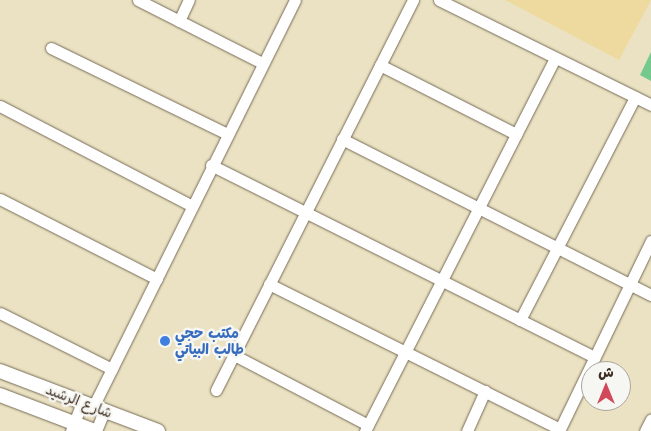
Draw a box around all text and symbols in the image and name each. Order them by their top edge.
place label: مكتب حجي طالب البياتي [175,325,244,358]
marker: مكتب حجي طالب البياتي [159,335,171,347]
north arrow [581,361,631,411]
text: ش [598,362,614,381]
street label: شارع الرشيد [43,381,115,421]

